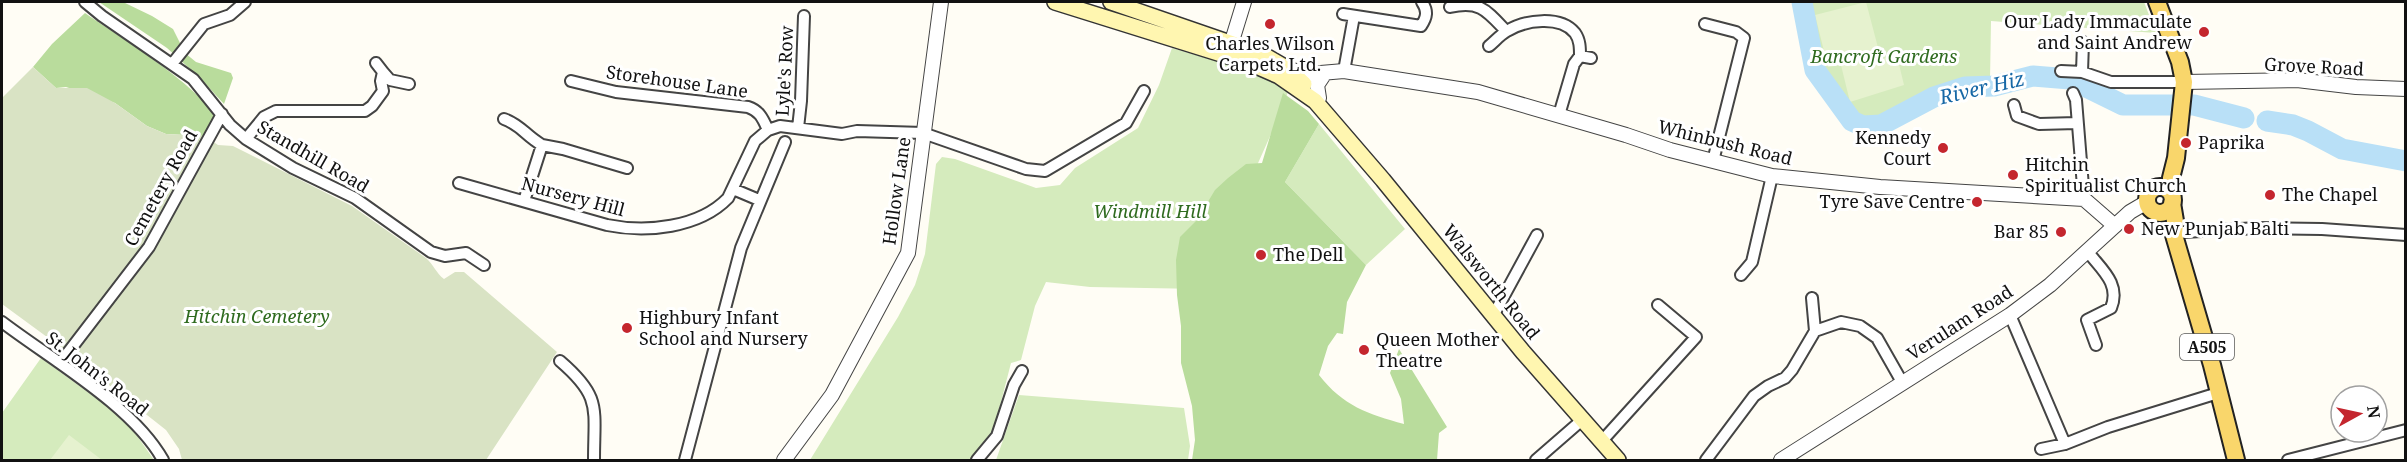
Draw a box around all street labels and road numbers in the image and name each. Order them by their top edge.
street label: Lyle's Row [770,25,798,117]
street label: Grove Road [2264,51,2365,81]
street label: Storehouse Lane [605,59,750,103]
street label: Standhill Road [253,114,374,198]
street label: Whinbush Road [1656,114,1795,170]
street label: Cemetery Road [118,125,202,250]
street label: Hollow Lane [877,135,915,247]
street label: Nursery Hill [519,171,628,221]
street label: Walsworth Road [1438,219,1546,344]
street label: Verulam Road [1902,279,2017,365]
street label: St. John's Road [41,325,154,421]
road number: A505 [2180,334,2234,360]

